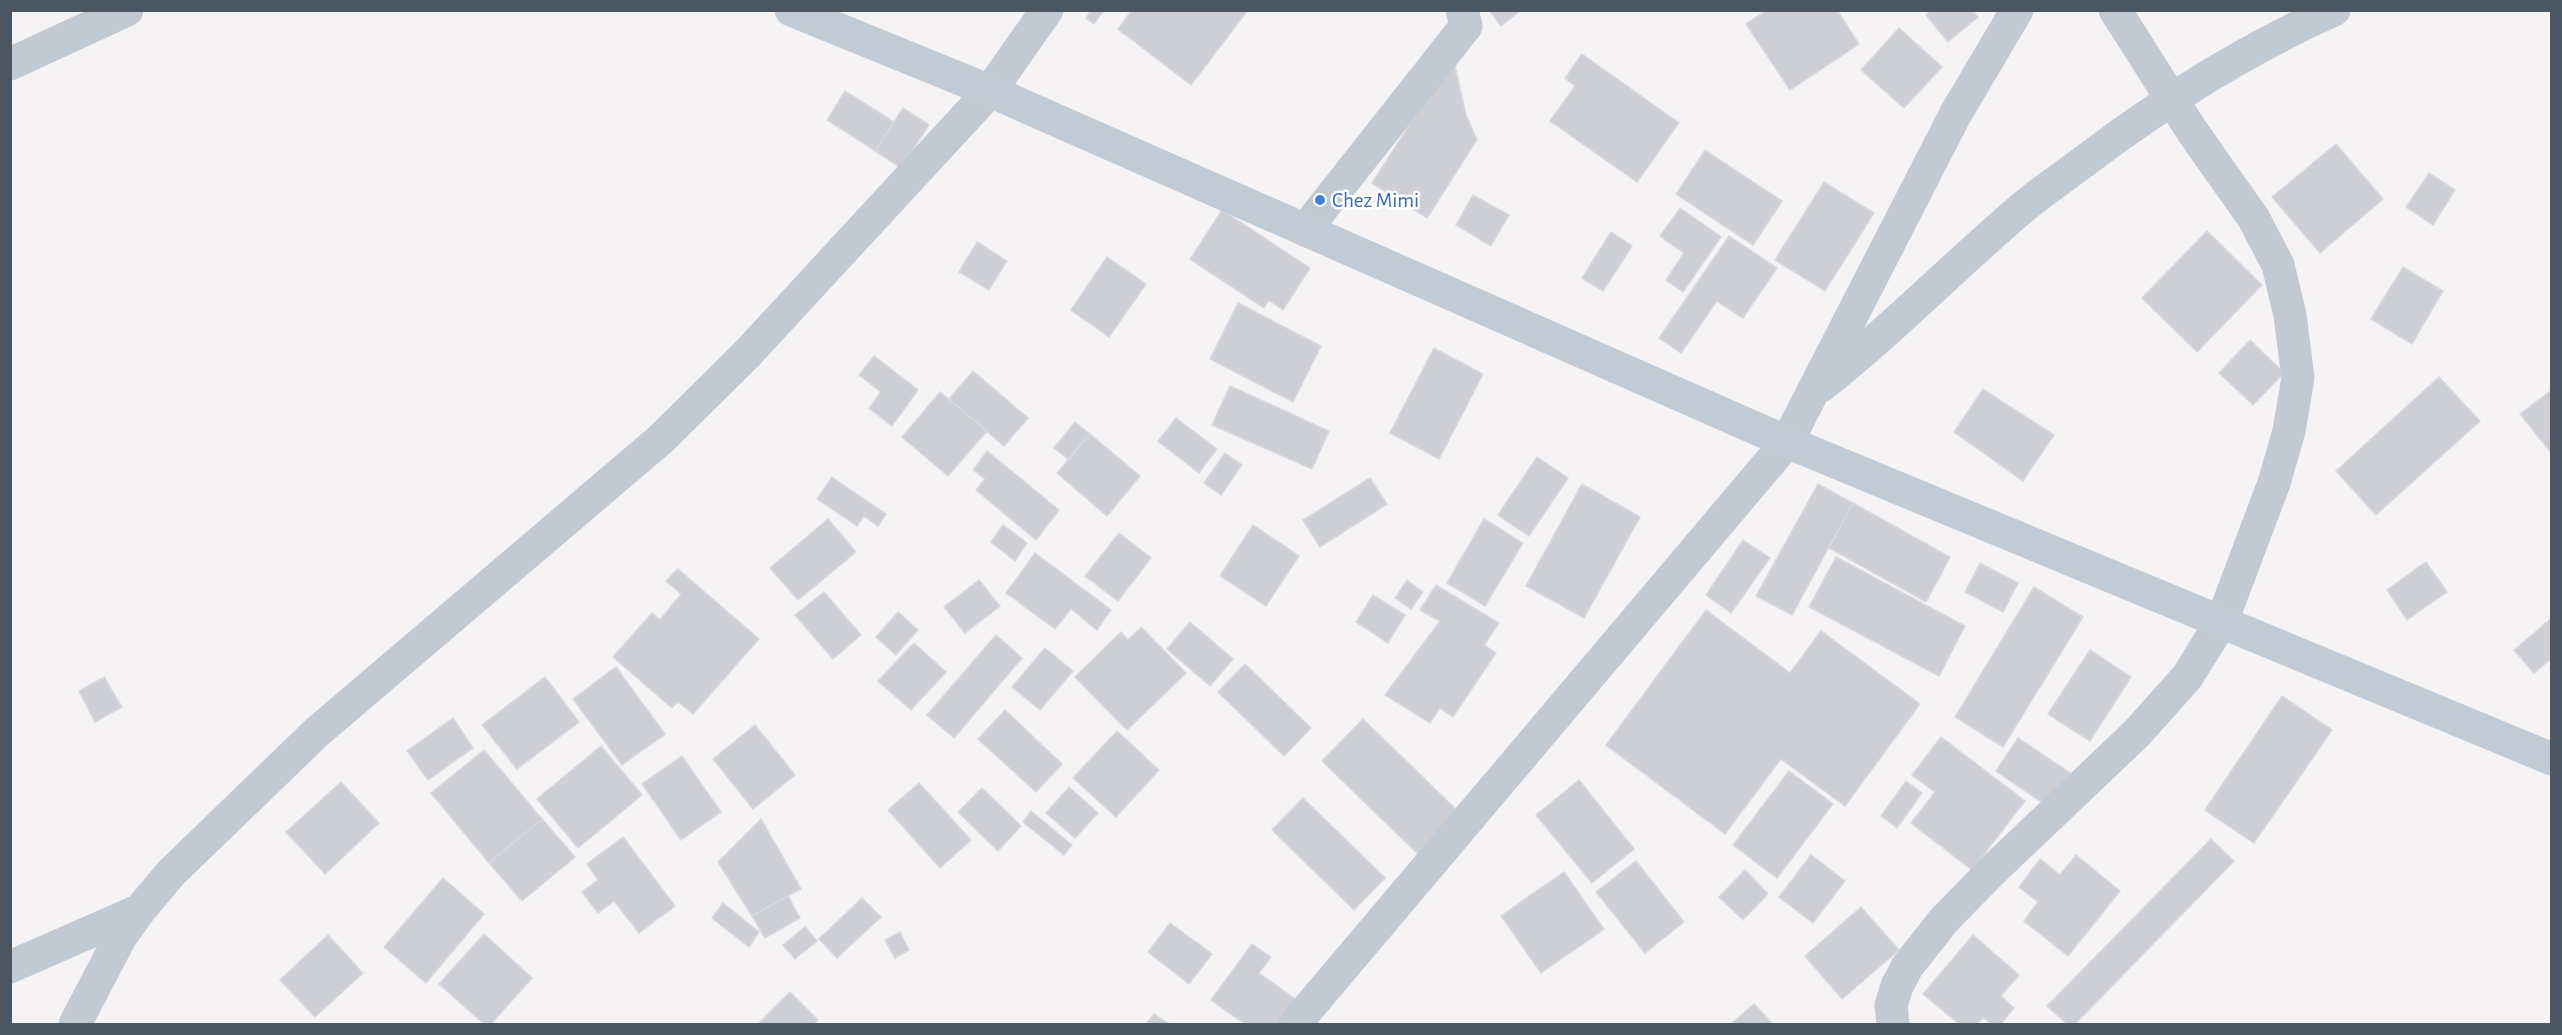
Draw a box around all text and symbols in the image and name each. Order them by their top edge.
place label: Chez Mimi [1332,190,1419,211]
marker: Chez Mimi [1313,193,1327,207]

